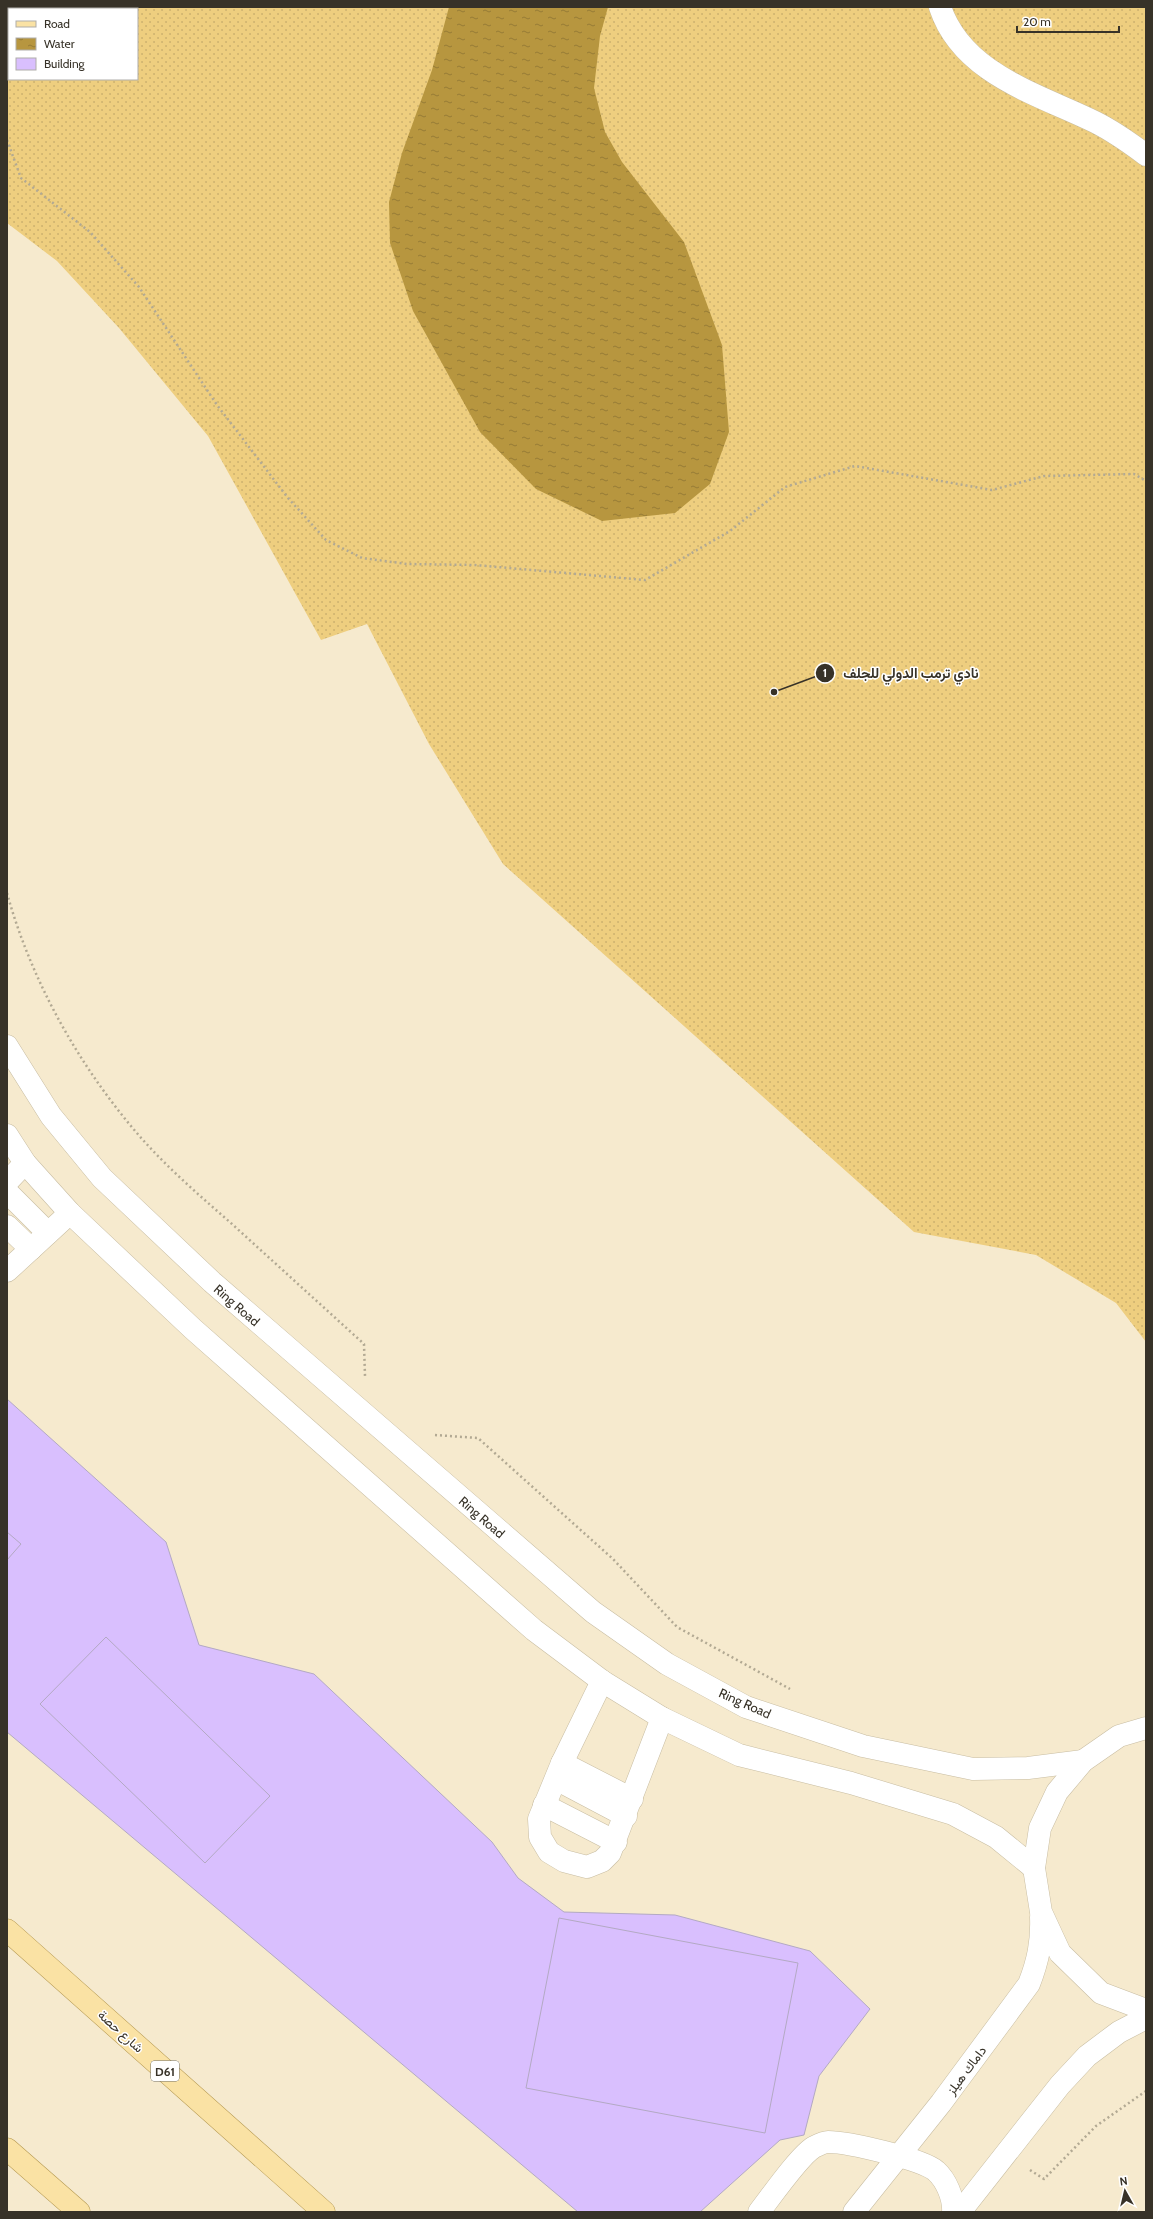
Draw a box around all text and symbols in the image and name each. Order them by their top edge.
legend [8,8,138,80]
scale bar [1017,8,1119,34]
text: 20 m [1023,14,1051,29]
text: Road [44,16,70,31]
text: Water [44,36,75,51]
text: Building [44,56,86,71]
callout: نادي ترمب الدولي للجلف [815,660,986,686]
text: نادي ترمب الدولي للجلف [843,664,979,685]
text: 1 [823,665,827,680]
street label: Ring Road [211,1281,263,1329]
street label: Ring Road [456,1493,508,1541]
street label: Ring Road [716,1684,774,1722]
street label: شارع حصة [94,2006,147,2057]
street label: داماك هيلز [942,2042,990,2099]
road number: D61 [151,2061,179,2081]
north arrow [1105,2171,1145,2211]
text: N [1119,2174,1128,2189]

